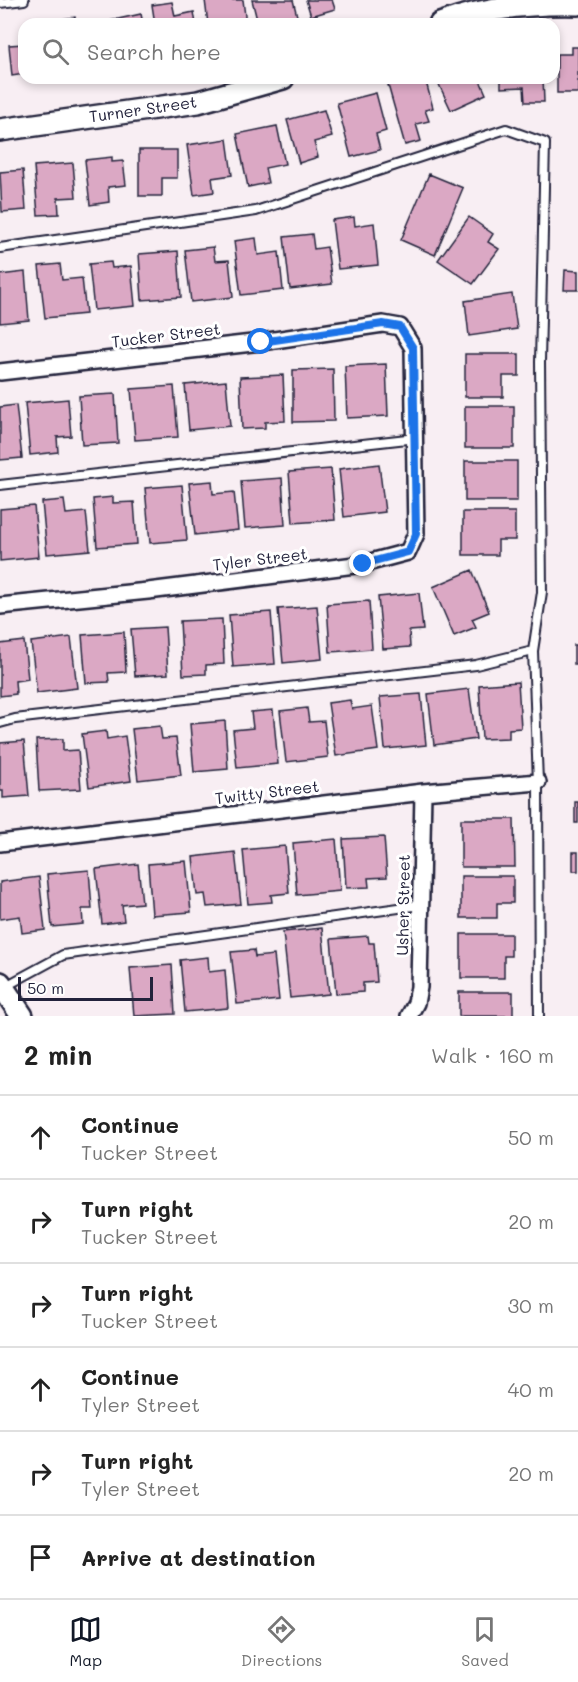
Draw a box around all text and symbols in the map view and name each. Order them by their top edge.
search box [18,18,560,84]
icon: search [39,35,72,68]
text: Search here [87,37,221,66]
street label: Turner Street [88,91,198,126]
street label: Tucker Street [110,317,222,352]
route start [247,328,273,354]
street label: Tyler Street [211,542,308,575]
route end [349,550,375,576]
street label: Twitty Street [214,775,320,808]
street label: Usher Street [391,854,414,956]
scale bar [18,974,153,1001]
text: 50 m [27,977,64,998]
text: 2 min [24,1038,92,1072]
text: Walk · 160 m [431,1042,554,1068]
text: Continue [81,1110,179,1139]
icon: ahead [24,1121,57,1154]
text: 50 m [508,1124,554,1150]
text: Tucker Street [81,1139,218,1165]
text: Turn right [81,1194,193,1223]
icon: right [24,1205,57,1238]
text: 20 m [508,1208,554,1234]
text: Tucker Street [81,1223,218,1249]
text: Turn right [81,1278,193,1307]
icon: right [24,1289,57,1322]
text: 30 m [508,1292,554,1318]
text: Tucker Street [81,1307,218,1333]
text: Continue [81,1362,179,1391]
icon: ahead [24,1373,57,1406]
text: 40 m [508,1376,554,1402]
text: Tyler Street [81,1391,200,1417]
text: Turn right [81,1446,193,1475]
icon: right [24,1457,57,1490]
text: 20 m [508,1460,554,1486]
text: Tyler Street [81,1475,200,1501]
icon: arrive [24,1541,57,1574]
text: Arrive at destination [81,1543,316,1572]
tab: Map [69,1613,102,1670]
tab: Directions [241,1613,322,1670]
tab: Saved [461,1613,509,1670]

